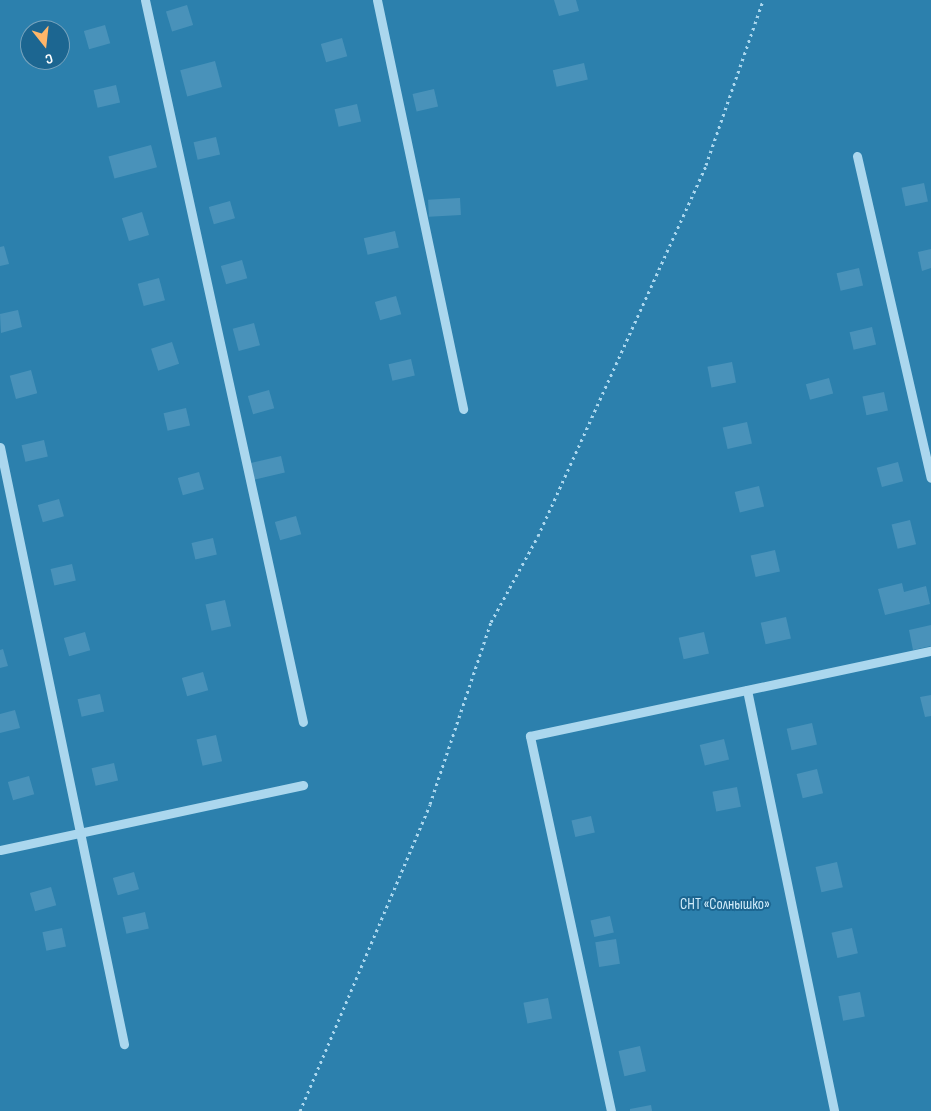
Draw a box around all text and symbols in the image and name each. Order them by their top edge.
north arrow [20,20,70,70]
text: С [43,50,55,68]
park label: СНТ «Солнышко» [680,896,770,914]

